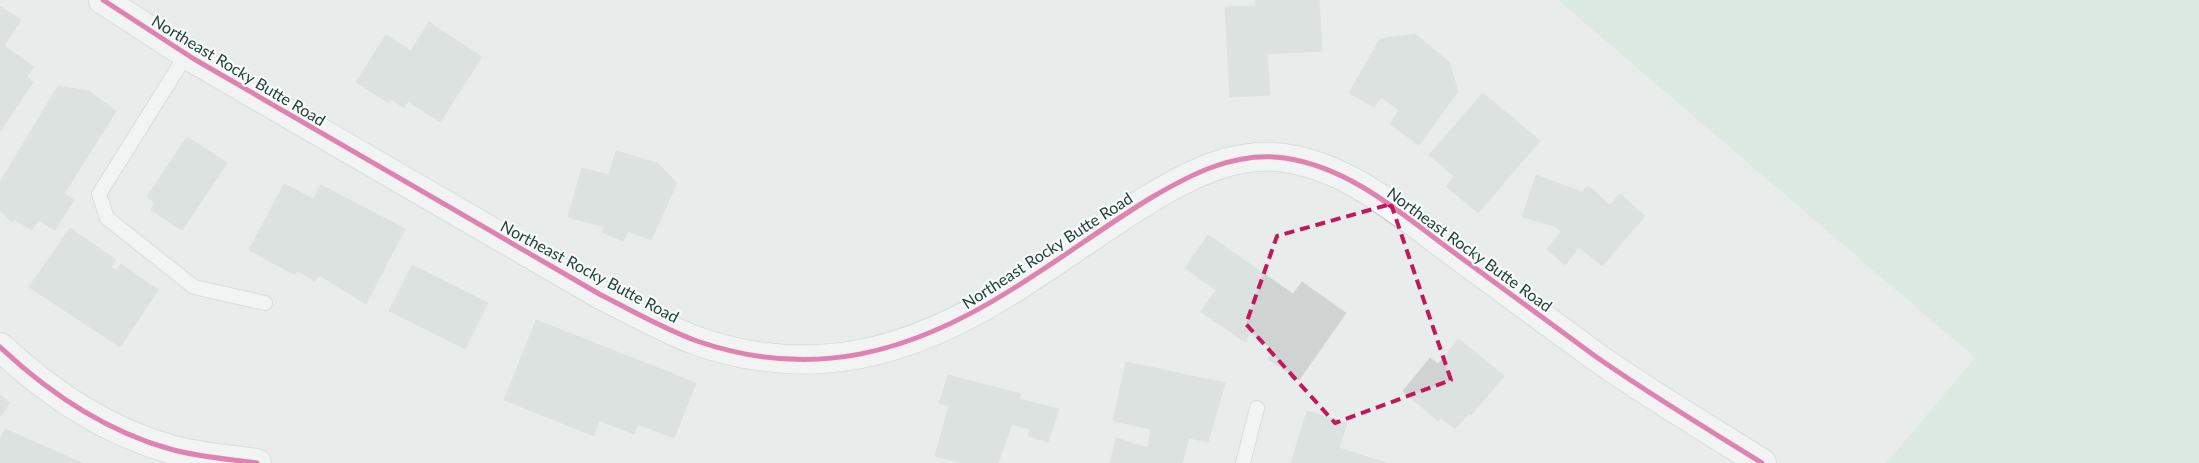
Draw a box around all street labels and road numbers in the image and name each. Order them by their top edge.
street label: Northeast Rocky Butte Road [149,11,329,129]
street label: Northeast Rocky Butte Road [1384,183,1556,315]
street label: Northeast Rocky Butte Road [958,188,1136,312]
street label: Northeast Rocky Butte Road [498,216,682,326]

